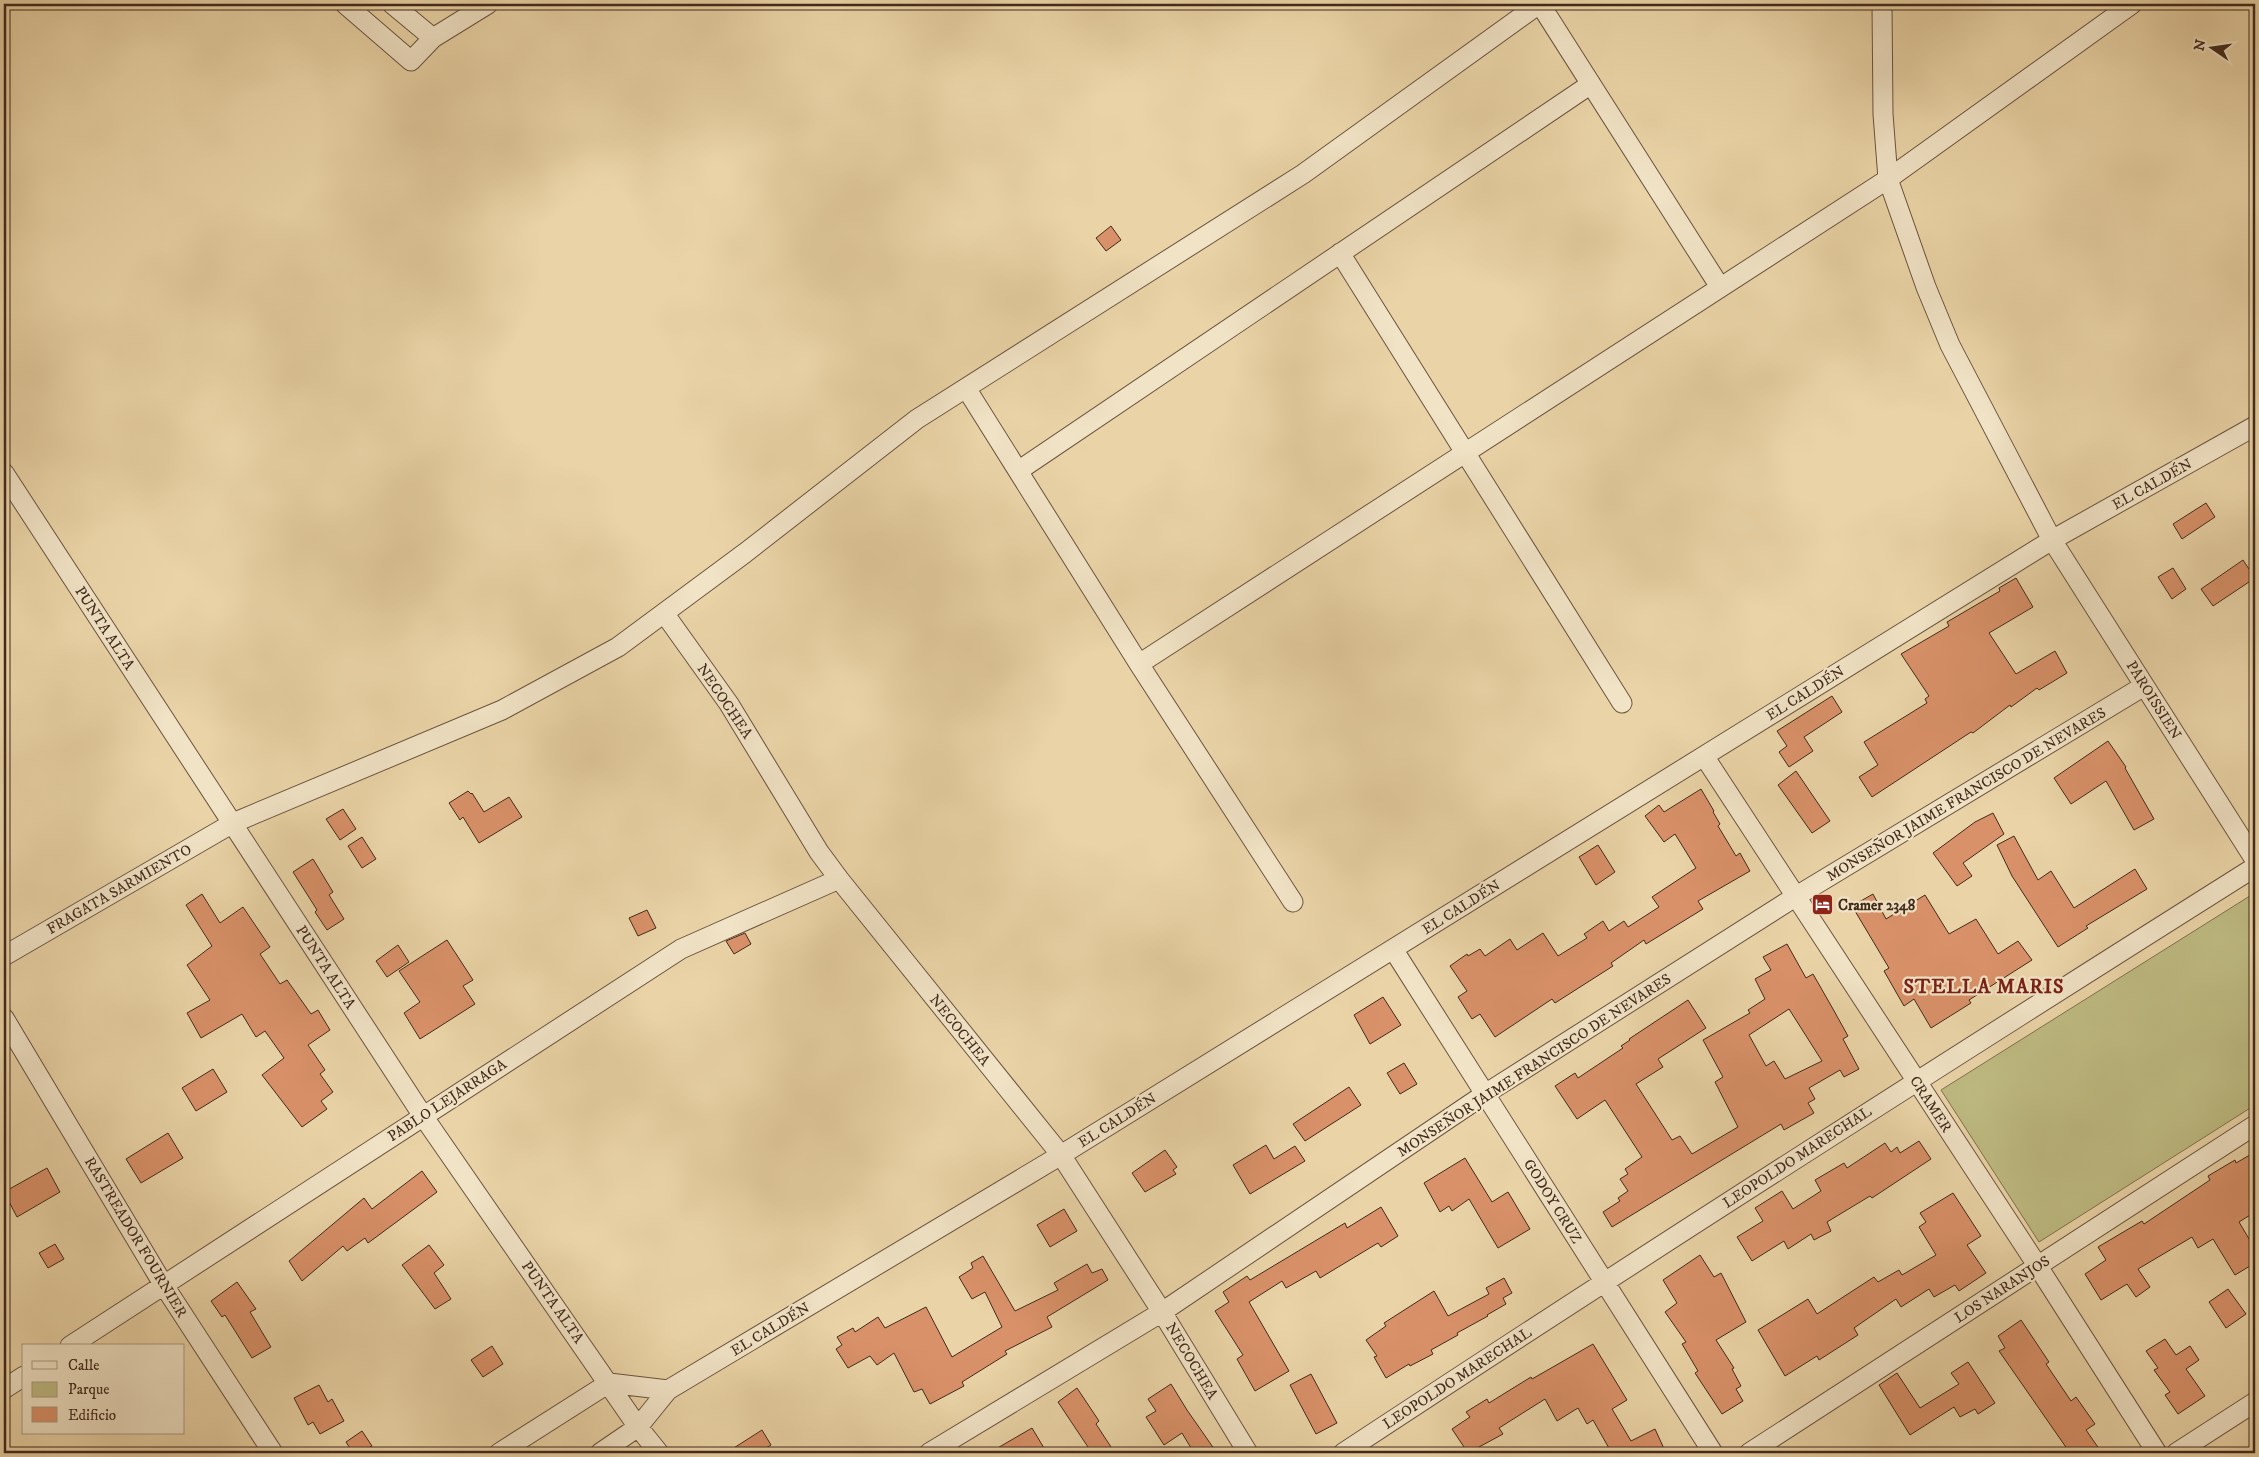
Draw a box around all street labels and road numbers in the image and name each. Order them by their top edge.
street label: EL CALDÉN [2109,455,2196,514]
street label: PUNTA ALTA [70,583,139,674]
street label: PAROISSIEN [2122,657,2185,743]
street label: NECOCHEA [693,660,757,743]
street label: EL CALDÉN [1763,662,1848,725]
street label: MONSEÑOR JAIME FRANCISCO DE NEVARES [1822,702,2110,886]
street label: FRAGATA SARMIENTO [43,840,195,939]
street label: EL CALDÉN [1419,876,1504,939]
street label: PUNTA ALTA [291,922,360,1013]
street label: MONSEÑOR JAIME FRANCISCO DE NEVARES [1393,969,1675,1161]
street label: NECOCHEA [925,991,994,1070]
street label: PABLO LEJARRAGA [384,1055,511,1146]
street label: CRAMER [1905,1072,1956,1136]
street label: EL CALDÉN [1075,1089,1160,1152]
street label: LEOPOLDO MARECHAL [1719,1102,1875,1213]
street label: RASTREADOR FOURNIER [80,1153,191,1321]
street label: GODOY CRUZ [1519,1156,1586,1247]
street label: LOS NARANJOS [1951,1251,2054,1327]
street label: PUNTA ALTA [517,1257,588,1347]
street label: EL CALDÉN [727,1298,813,1360]
street label: NECOCHEA [1161,1319,1222,1404]
street label: LEOPOLDO MARECHAL [1379,1323,1535,1434]

